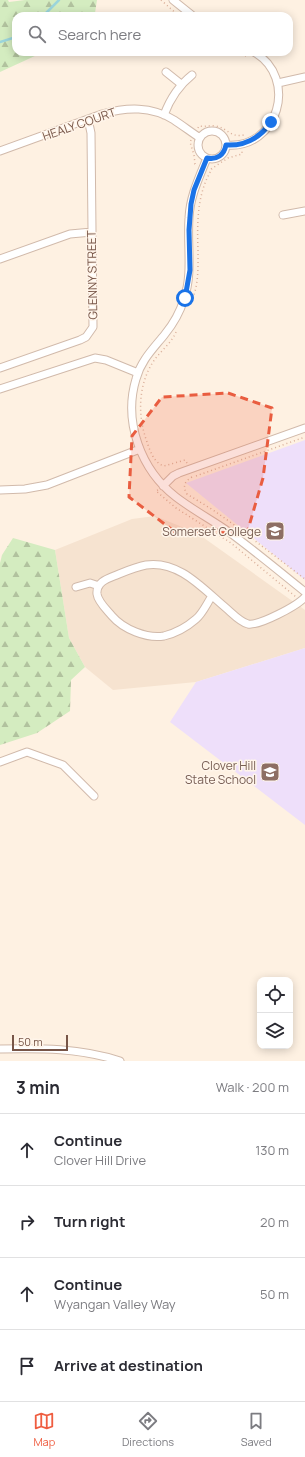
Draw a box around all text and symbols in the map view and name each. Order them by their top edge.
search box [12,12,293,56]
icon: search [26,23,48,45]
text: Search here [58,24,141,45]
street label: HEALY COURT [40,103,119,145]
route end [262,113,280,131]
street label: GLENNY STREET [83,229,101,320]
route start [176,289,194,307]
school or university icon: Somerset College [264,520,286,542]
place label: Somerset College [162,523,261,540]
place label: Clover Hill State School [185,757,256,788]
school or university icon: Clover Hill State School [259,761,281,783]
map controls [257,977,293,1049]
button: locate [257,977,293,1013]
button: layers [257,1013,293,1049]
scale bar [12,1033,68,1052]
text: 50 m [18,1034,43,1049]
text: 3 min [16,1076,60,1099]
text: Walk · 200 m [216,1078,289,1096]
text: Continue [54,1130,122,1151]
icon: ahead [16,1139,38,1161]
text: 130 m [255,1141,289,1159]
text: Clover Hill Drive [54,1151,146,1169]
icon: right [16,1211,38,1233]
text: Turn right [54,1211,125,1232]
text: 20 m [260,1213,289,1231]
text: Continue [54,1274,122,1295]
icon: ahead [16,1283,38,1305]
text: 50 m [260,1285,289,1303]
text: Wyangan Valley Way [54,1295,176,1313]
icon: arrive [16,1355,38,1377]
text: Arrive at destination [54,1355,203,1376]
tab: Map [33,1410,55,1449]
tab: Directions [122,1410,174,1449]
tab: Saved [241,1410,272,1449]

